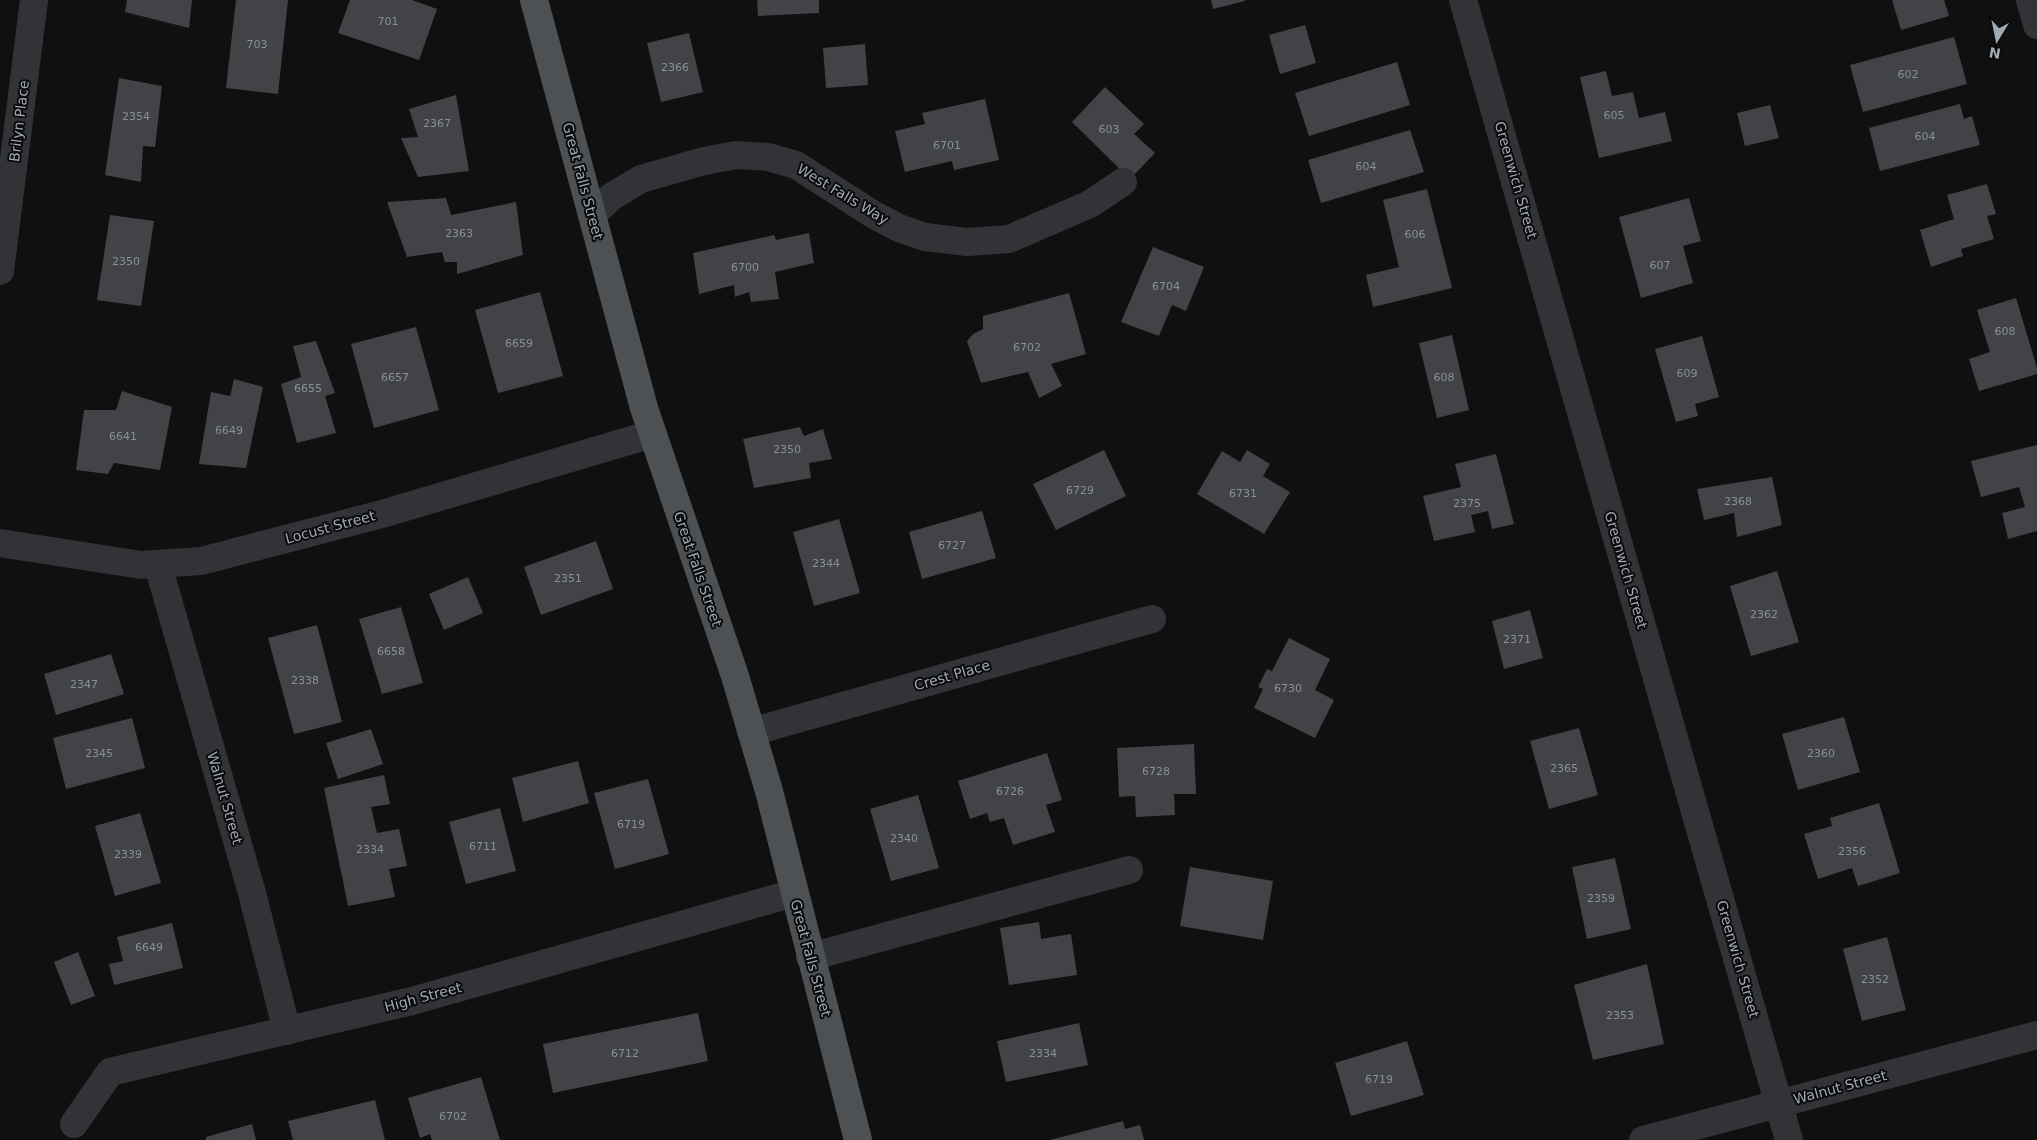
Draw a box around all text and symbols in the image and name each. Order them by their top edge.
house number: 701 [378,15,399,28]
north arrow [1972,15,2022,65]
house number: 703 [247,38,268,51]
text: N [1988,44,2002,62]
house number: 2366 [661,61,689,74]
house number: 602 [1898,68,1919,81]
street label: Brilyn Place [6,79,32,163]
house number: 605 [1604,109,1625,122]
house number: 2354 [122,110,150,123]
house number: 2367 [423,117,451,130]
street label: Greenwich Street [1492,119,1541,241]
street label: Great Falls Street [560,121,606,242]
house number: 603 [1099,123,1120,136]
house number: 604 [1915,130,1936,143]
house number: 6701 [933,139,961,152]
street label: West Falls Way [794,160,892,228]
house number: 604 [1356,160,1377,173]
house number: 2363 [445,227,473,240]
house number: 606 [1405,228,1426,241]
house number: 2350 [112,255,140,268]
house number: 607 [1650,259,1671,272]
house number: 6700 [731,261,759,274]
house number: 6704 [1152,280,1180,293]
house number: 608 [1995,325,2016,338]
house number: 6659 [505,337,533,350]
house number: 6702 [1013,341,1041,354]
house number: 609 [1677,367,1698,380]
house number: 6657 [381,371,409,384]
house number: 608 [1434,371,1455,384]
house number: 6655 [294,382,322,395]
house number: 6649 [215,424,243,437]
house number: 6641 [109,430,137,443]
house number: 2350 [773,443,801,456]
house number: 6729 [1066,484,1094,497]
house number: 6731 [1229,487,1257,500]
house number: 2368 [1724,495,1752,508]
house number: 2375 [1453,497,1481,510]
street label: Locust Street [283,507,377,547]
street label: Great Falls Street [671,509,725,629]
street label: Greenwich Street [1602,509,1651,631]
house number: 6727 [938,539,966,552]
house number: 2344 [812,557,840,570]
house number: 2351 [554,572,582,585]
house number: 2362 [1750,608,1778,621]
house number: 2371 [1503,633,1531,646]
house number: 6658 [377,645,405,658]
street label: Crest Place [912,657,992,693]
house number: 2338 [291,674,319,687]
house number: 2347 [70,678,98,691]
house number: 6730 [1274,682,1302,695]
house number: 2345 [85,747,113,760]
house number: 2360 [1807,747,1835,760]
street label: Walnut Street [204,750,246,847]
house number: 2365 [1550,762,1578,775]
house number: 6728 [1142,765,1170,778]
house number: 6726 [996,785,1024,798]
house number: 6719 [617,818,645,831]
house number: 2340 [890,832,918,845]
house number: 6711 [469,840,497,853]
house number: 2334 [356,843,384,856]
house number: 2356 [1838,845,1866,858]
house number: 2339 [114,848,142,861]
house number: 2359 [1587,892,1615,905]
street label: Great Falls Street [788,898,834,1019]
street label: Greenwich Street [1714,898,1763,1020]
house number: 6649 [135,941,163,954]
house number: 2352 [1861,973,1889,986]
street label: High Street [383,979,464,1015]
house number: 2353 [1606,1009,1634,1022]
house number: 6712 [611,1047,639,1060]
house number: 2334 [1029,1047,1057,1060]
street label: Walnut Street [1792,1067,1889,1107]
house number: 6719 [1365,1073,1393,1086]
house number: 6702 [439,1110,467,1123]

